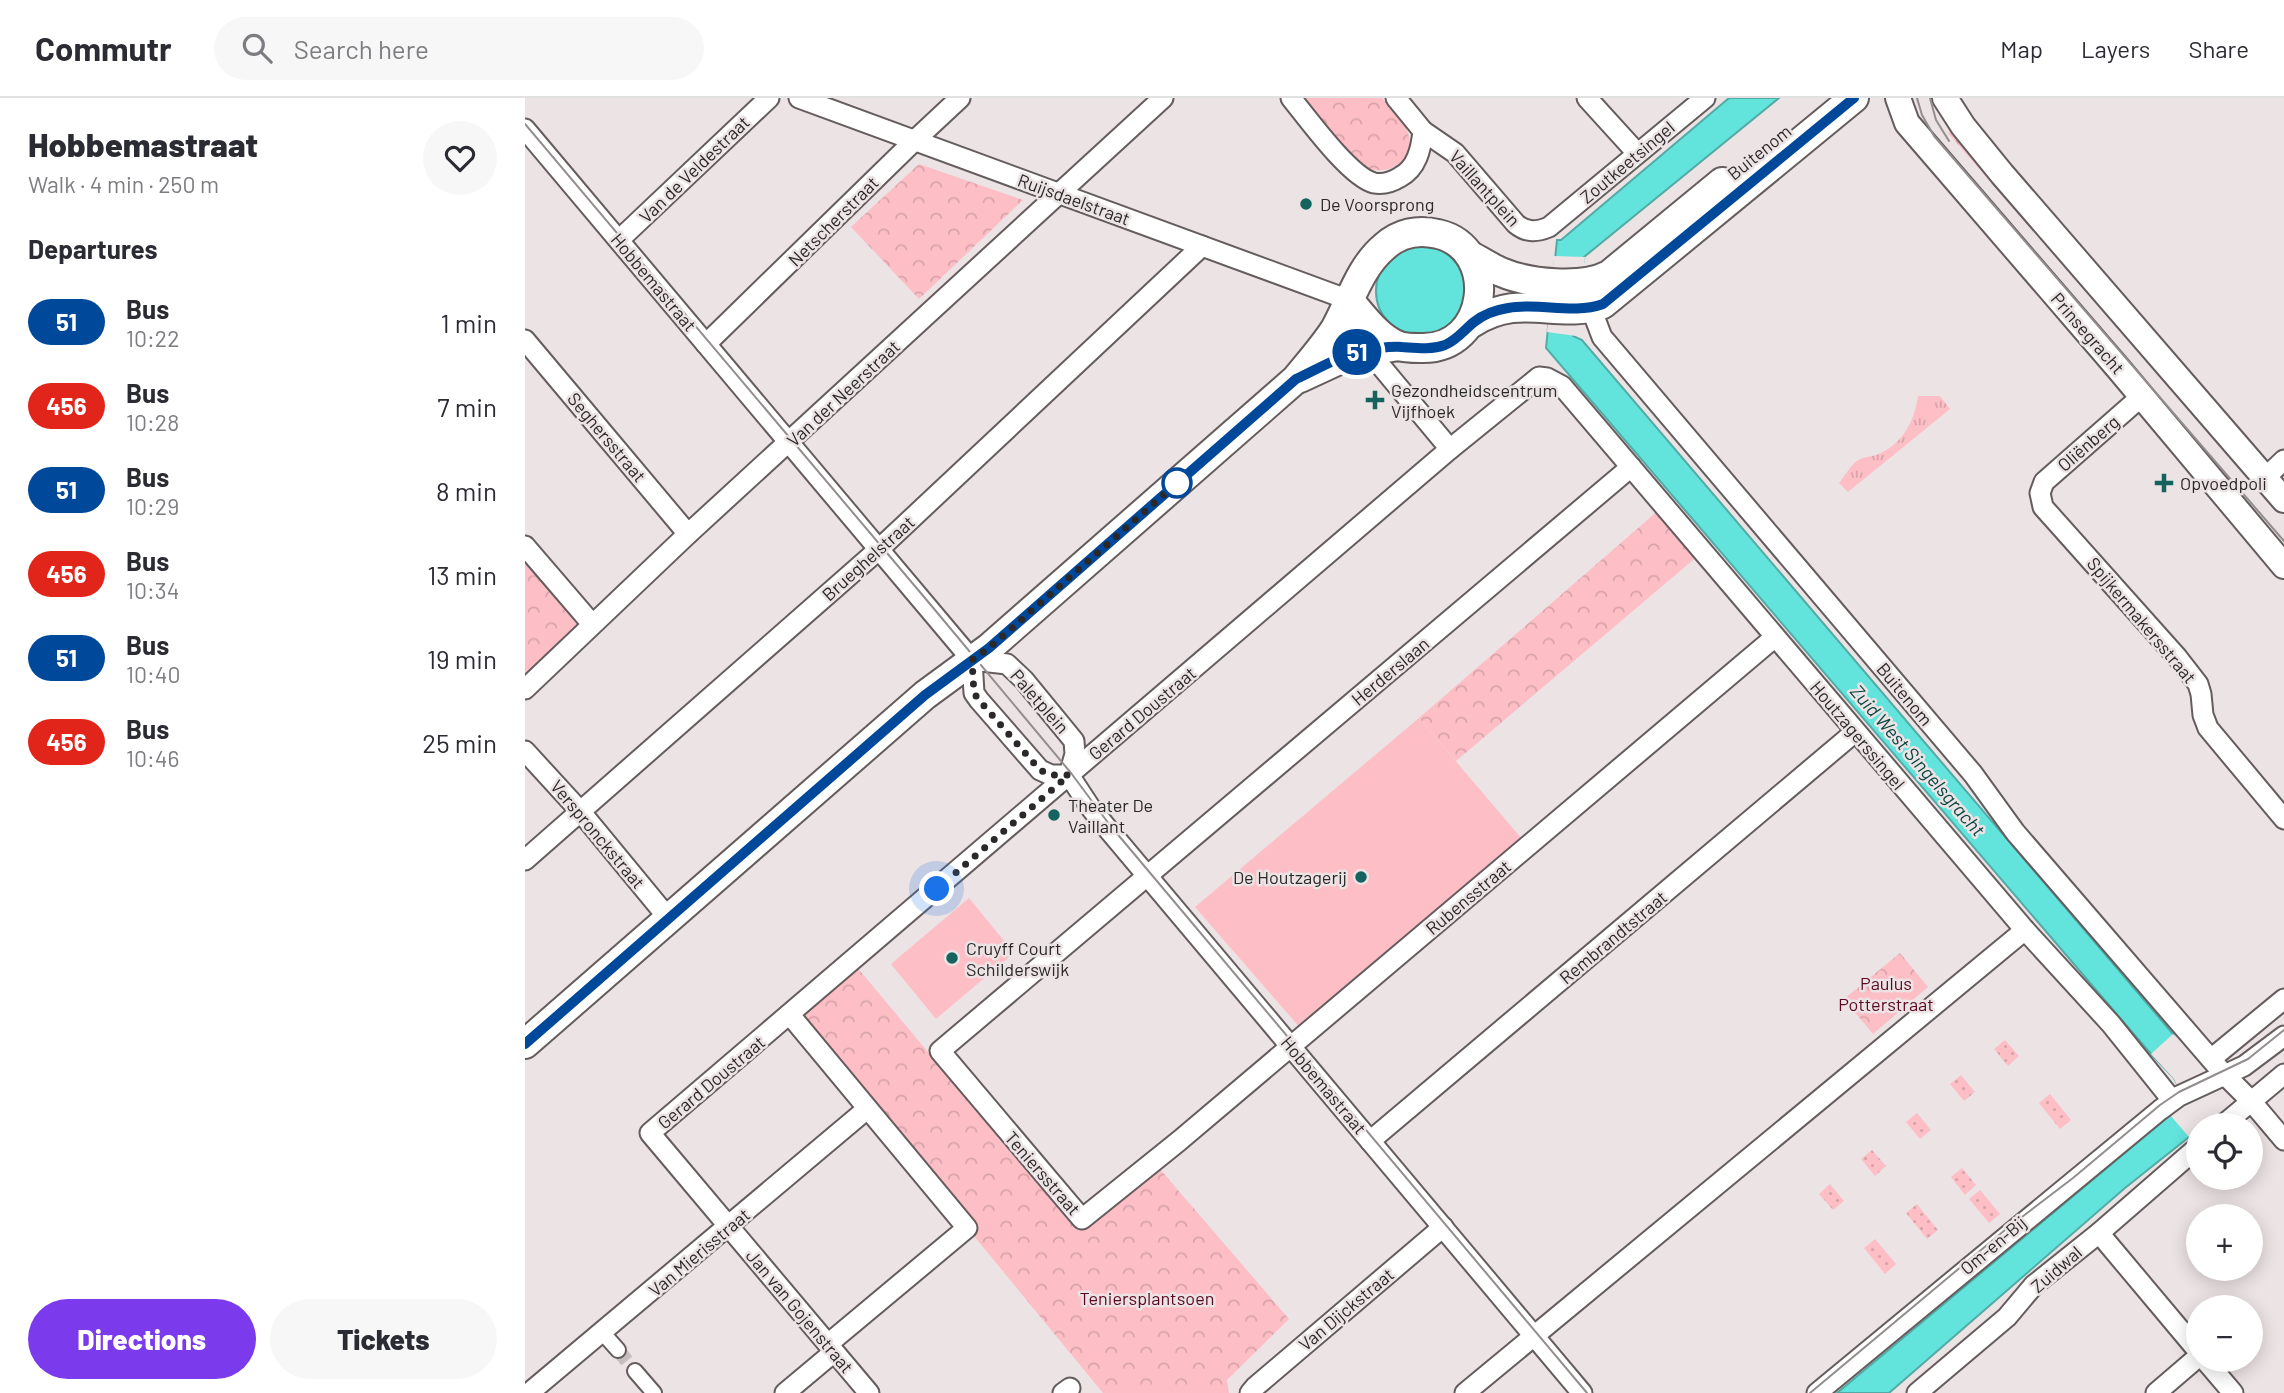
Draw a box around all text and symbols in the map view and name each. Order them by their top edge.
search box [214,17,704,80]
text: Commutr [35,28,172,68]
icon: search [238,29,276,67]
text: Search here [294,33,429,64]
text: Map [2000,34,2043,63]
text: Layers [2081,34,2150,63]
text: Share [2188,34,2249,63]
street label: Van de Veldestraat [634,111,754,227]
street label: Zoutkeetsingel [1575,116,1679,208]
street label: Buitenom [1723,120,1795,184]
button: heart [423,121,497,195]
text: Hobbemastraat [28,124,258,164]
street label: Vaillantplein [1445,145,1525,231]
street label: Ruijsdaelstraat [1015,169,1133,229]
text: Walk · 4 min · 250 m [28,170,219,198]
street label: Netscherstraat [783,171,883,271]
place label: De Voorsprong [1320,193,1434,215]
marker: De Voorsprong [1298,196,1314,212]
street label: Hobbemastraat [607,228,701,336]
text: Departures [28,233,158,264]
street label: Prinsegracht [2047,288,2129,378]
text: Bus [126,293,169,324]
text: 51 [56,307,77,336]
text: 1 min [441,307,497,338]
text: 10:22 [126,324,180,352]
line badge: 51 [1325,329,1389,375]
street label: Van der Neerstraat [782,335,904,451]
text: 51 [1346,337,1368,366]
text: Bus [126,377,169,408]
place label: Gezondheidscentrum Vijfhoek [1391,379,1557,422]
street label: Seghersstraat [563,388,651,486]
marker: Gezondheidscentrum Vijfhoek [1365,390,1385,410]
text: 456 [46,391,87,420]
text: 7 min [437,391,497,422]
text: 10:28 [126,408,179,436]
street label: Oliënberg [2053,410,2123,476]
text: Bus [126,461,169,492]
unlabelled marker [1162,468,1192,498]
place label: Opvoedpoli [2180,472,2267,494]
marker: Opvoedpoli [2154,473,2174,493]
text: 51 [56,475,77,504]
text: 8 min [436,475,497,506]
text: 10:29 [126,492,179,520]
street label: Brueghelstraat [817,511,919,605]
text: Bus [126,545,169,576]
street label: Spijkermakersstraat [2083,552,2201,688]
text: 456 [46,559,87,588]
text: 13 min [427,559,497,590]
text: 10:34 [126,576,179,604]
text: Bus [126,629,169,660]
street label: Herderslaan [1347,632,1433,710]
text: 51 [56,643,77,672]
text: 19 min [427,643,497,674]
street label: Buitenom [1872,658,1938,730]
text: 10:40 [126,660,181,688]
street label: Gerard Doustraat [1084,662,1200,764]
street label: Paletplein [1006,664,1074,738]
street label: Houtzagerssingel [1806,676,1910,794]
water label: Zuid West Singelsgracht [1846,679,1990,841]
text: Bus [126,713,169,744]
text: 456 [46,727,87,756]
text: 25 min [422,727,497,758]
text: 10:46 [126,744,179,772]
street label: Verspronckstraat [546,775,650,893]
place label: Theater De Vaillant [1068,794,1153,837]
marker: Theater De Vaillant [1046,807,1062,823]
street label: Rubensstraat [1421,855,1515,939]
place label: De Houtzagerij [1233,866,1347,888]
marker: De Houtzagerij [1353,869,1369,885]
your location [919,871,954,906]
street label: Rembrandtstraat [1555,886,1671,988]
place label: Cruyff Court Schilderswijk [966,937,1069,980]
marker: Cruyff Court Schilderswijk [944,950,960,966]
park label: Paulus Potterstraat [1838,972,1934,1015]
street label: Gerard Doustraat [653,1031,769,1133]
street label: Hobbemastraat [1277,1031,1371,1139]
map controls [2186,1113,2263,1372]
button: locate [2186,1113,2263,1190]
street label: Teniersstraat [1001,1127,1085,1219]
street label: Van Mierisstraat [644,1203,754,1301]
button: + [2186,1204,2263,1281]
street label: Om-en-Bij [1955,1211,2031,1279]
street label: Zuidwal [2026,1241,2086,1297]
street label: Jan van Gojenstraat [742,1245,858,1377]
street label: Van Dijckstraat [1294,1263,1398,1355]
park label: Teniersplantsoen [1080,1287,1214,1309]
button: − [2186,1295,2263,1372]
button: Directions [28,1299,256,1379]
button: Tickets [270,1299,497,1379]

